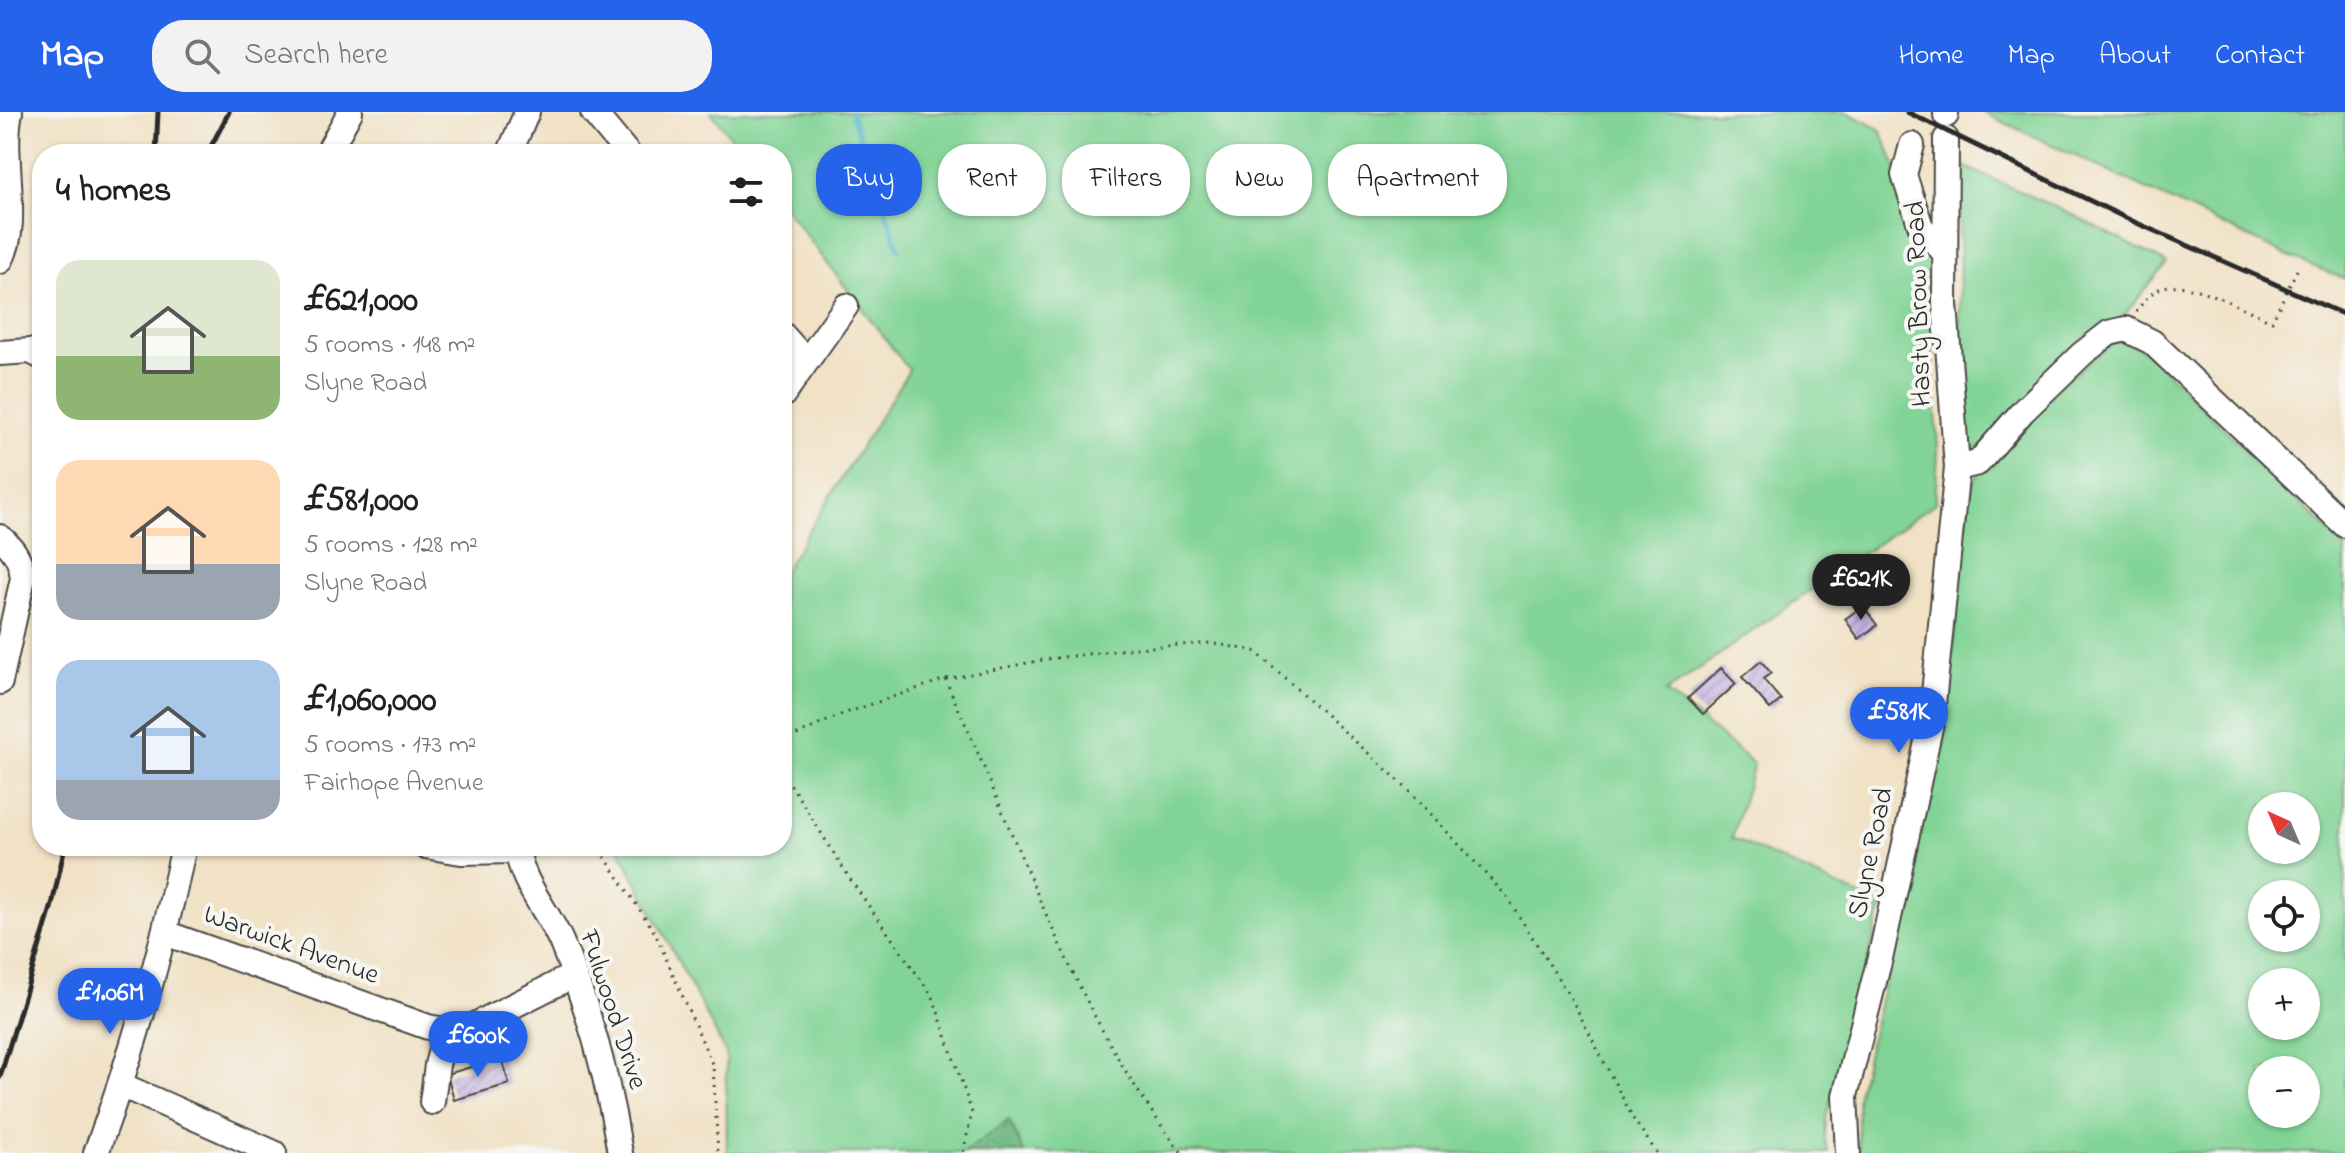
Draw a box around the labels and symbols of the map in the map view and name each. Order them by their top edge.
street label: Hasty Brow Road [1896,200,1944,408]
pin: £621K [1805,554,1917,622]
pin: £581K [1843,687,1955,755]
street label: Slyne Road [1838,784,1906,922]
north arrow [2248,792,2320,864]
street label: Warwick Avenue [197,895,385,997]
street label: Fulwood Drive [567,924,657,1095]
pin: £1.06M [45,968,175,1036]
pin: £600K [422,1011,534,1079]

